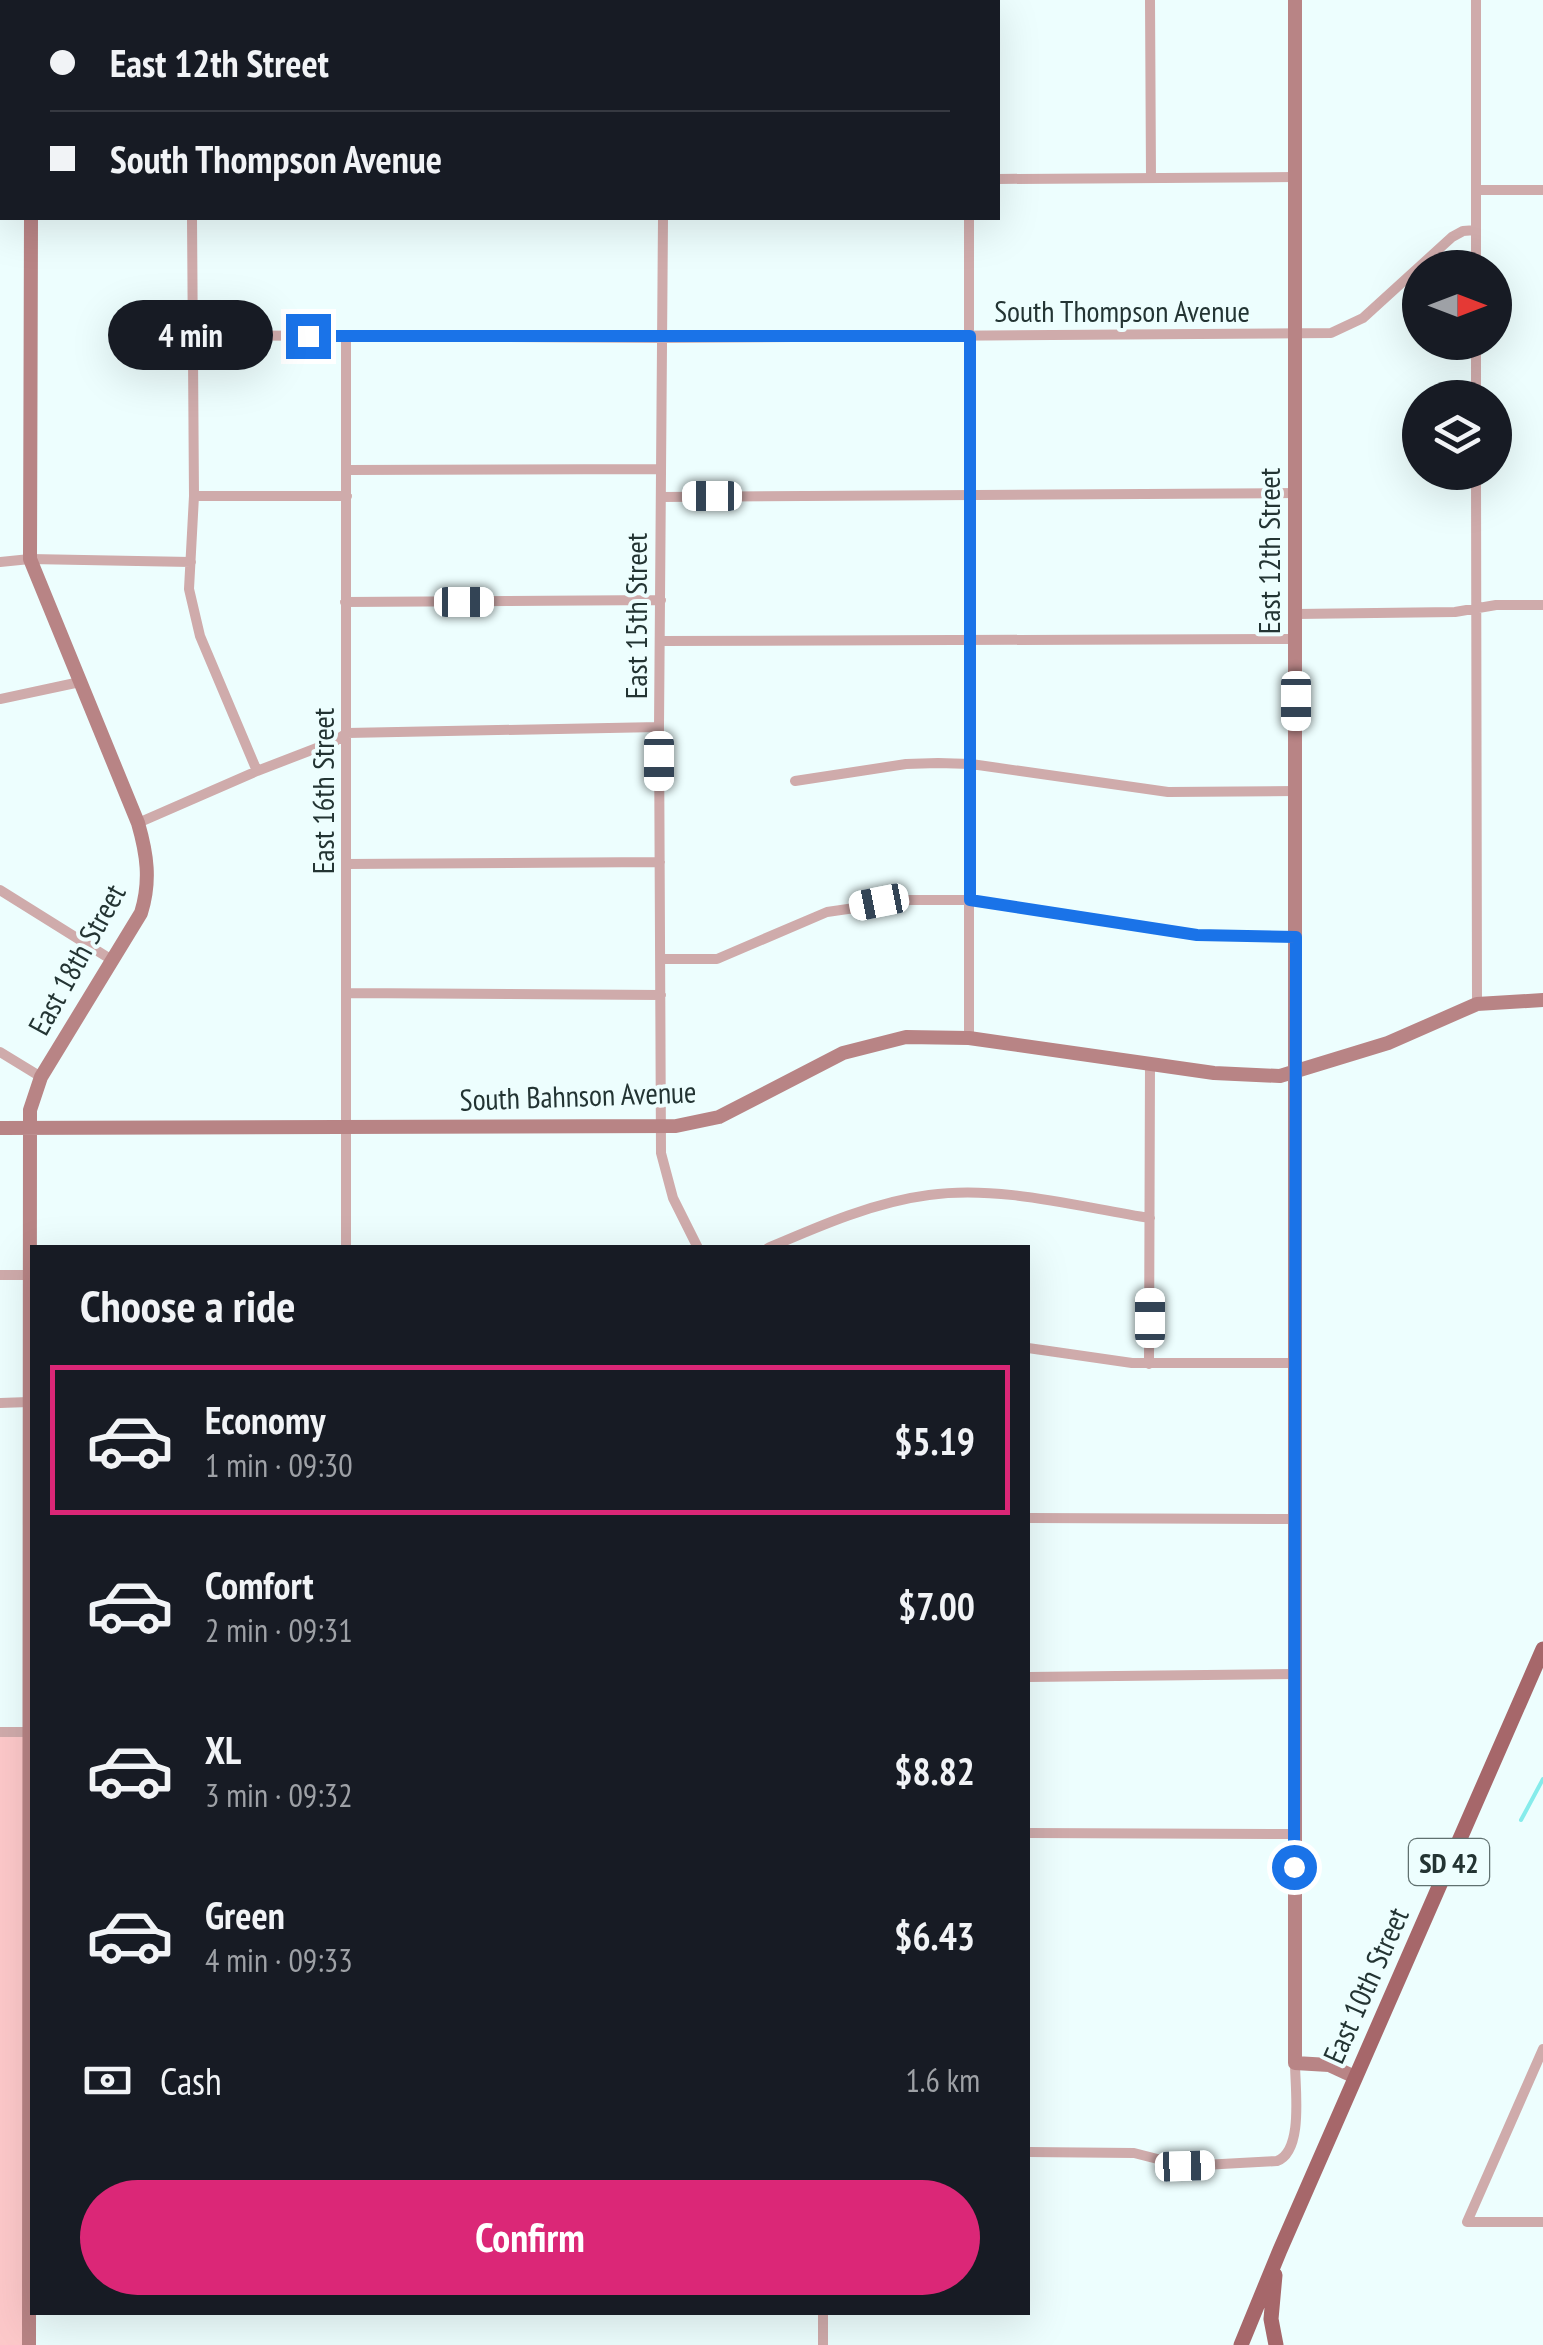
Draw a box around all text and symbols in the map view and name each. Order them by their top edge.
text: East 12th Street [110,38,329,87]
text: South Thompson Avenue [110,134,442,183]
north arrow [1402,250,1512,360]
map controls [1402,250,1512,490]
street label: South Thompson Avenue [994,291,1250,330]
callout: 4 min [108,301,273,371]
text: 4 min [158,314,223,356]
route end [286,314,331,359]
button: layers [1402,380,1512,490]
street label: East 12th Street [1249,467,1288,634]
car [682,481,742,511]
street label: East 15th Street [616,532,655,699]
car [434,587,494,617]
car [1281,671,1311,731]
street label: East 16th Street [303,707,342,874]
car [644,731,674,791]
street label: East 18th Street [19,876,134,1041]
car [847,882,911,922]
street label: South Bahnson Avenue [459,1071,697,1119]
text: Choose a ride [80,1276,295,1334]
car [1135,1288,1165,1348]
icon: car [85,1395,175,1485]
text: Economy [205,1395,325,1444]
text: $5.19 [894,1416,975,1465]
text: 1 min · 09:30 [205,1444,353,1486]
icon: car [85,1560,175,1650]
text: Comfort [205,1560,314,1609]
text: $7.00 [898,1581,975,1630]
text: 2 min · 09:31 [205,1609,353,1651]
icon: car [85,1725,175,1815]
text: XL [205,1725,241,1774]
text: $8.82 [894,1746,975,1795]
text: 3 min · 09:32 [205,1774,353,1816]
road number: SD 42 [1409,1839,1489,1885]
route start [1272,1845,1317,1890]
icon: car [85,1890,175,1980]
text: Green [205,1890,285,1939]
street label: East 10th Street [1313,1900,1417,2069]
text: $6.43 [894,1911,975,1960]
text: 4 min · 09:33 [205,1939,353,1981]
icon: cash [80,2053,135,2108]
text: Cash [160,2056,222,2105]
text: 1.6 km [905,2059,980,2101]
car [1154,2150,1216,2182]
button: Confirm [80,2180,980,2295]

